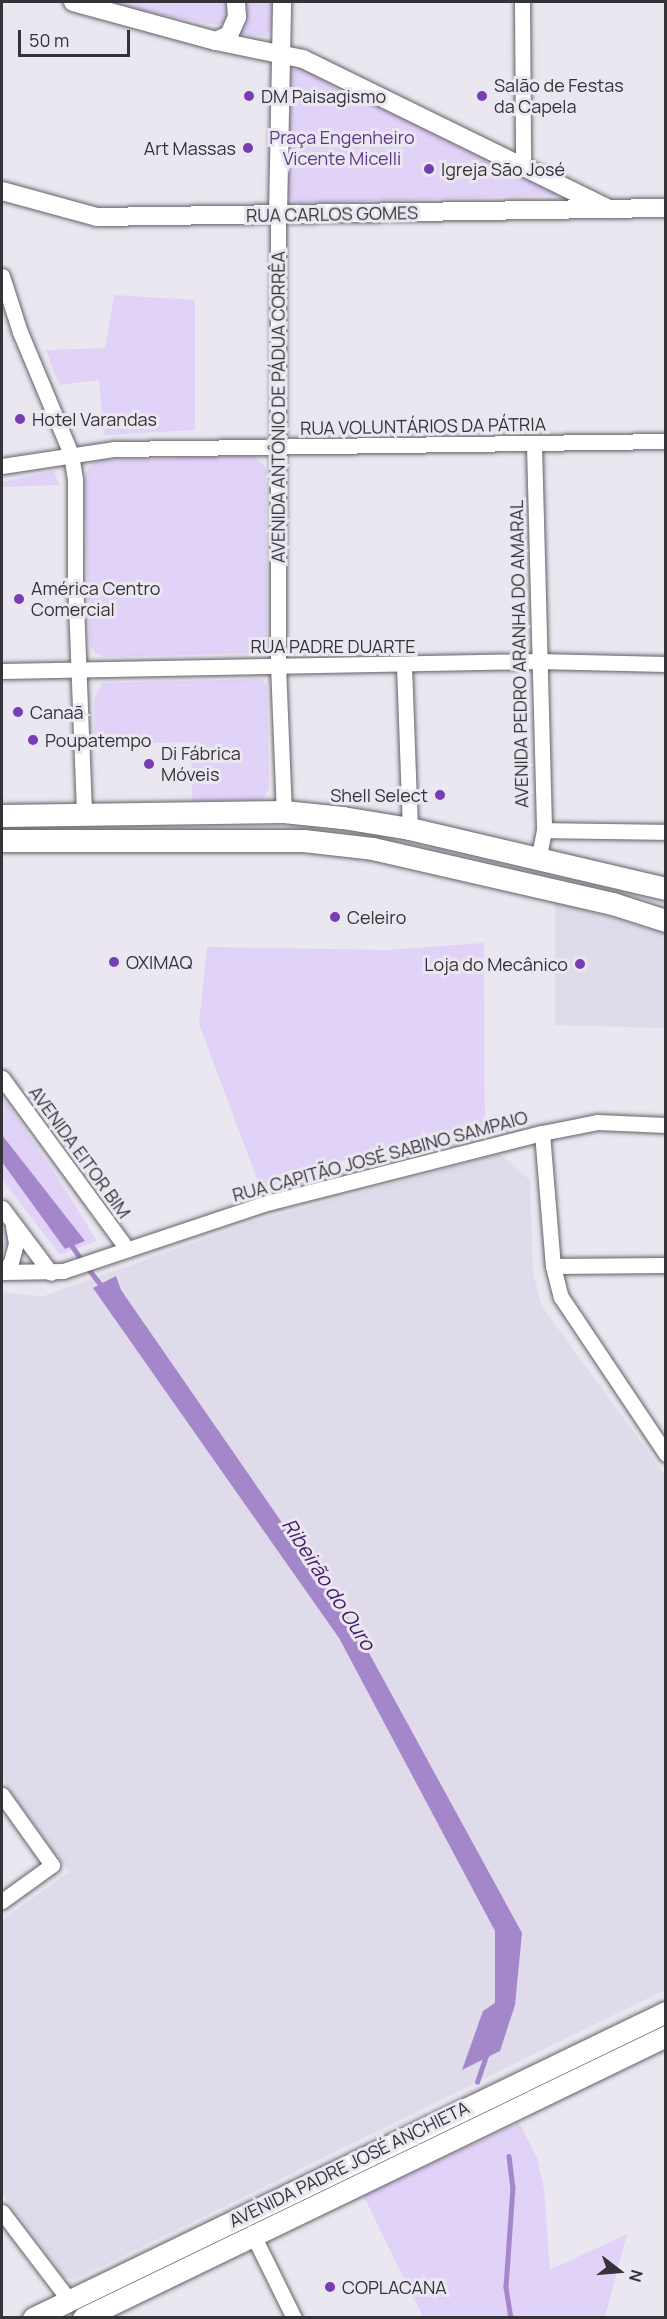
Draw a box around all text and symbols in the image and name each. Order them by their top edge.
scale bar [21,18,134,56]
text: 50 m [29,28,69,52]
place label: Salão de Festas da Capela [494,75,624,118]
place label: DM Paisagismo [261,85,386,107]
marker: DM Paisagismo [242,89,256,103]
marker: Salão de Festas da Capela [475,89,489,103]
park label: Praça Engenheiro Vicente Micelli [269,127,415,170]
place label: Art Massas [144,137,236,159]
marker: Art Massas [241,141,255,155]
place label: Igreja São José [441,158,565,180]
marker: Igreja São José [422,162,436,176]
street label: RUA CARLOS GOMES [246,202,418,226]
street label: AVENIDA ANTÔNIO DE PÁDUA CORRÊA [267,251,289,563]
place label: Hotel Varandas [32,408,157,430]
marker: Hotel Varandas [13,412,27,426]
street label: RUA VOLUNTÁRIOS DA PÁTRIA [300,413,546,439]
street label: AVENIDA PEDRO ARANHA DO AMARAL [506,500,532,808]
place label: América Centro Comercial [31,578,160,620]
marker: América Centro Comercial [12,592,26,606]
street label: RUA PADRE DUARTE [250,635,416,657]
place label: Canaã [30,701,84,723]
marker: Canaã [11,705,25,719]
place label: Poupatempo [45,729,151,751]
marker: Poupatempo [26,733,40,747]
place label: Di Fábrica Móveis [161,743,241,786]
marker: Di Fábrica Móveis [142,757,156,771]
place label: Shell Select [330,784,428,806]
marker: Shell Select [433,788,447,802]
place label: Celeiro [347,906,406,928]
marker: Celeiro [328,910,342,924]
place label: OXIMAQ [126,951,192,973]
place label: Loja do Mecânico [424,953,568,975]
marker: OXIMAQ [107,955,121,969]
marker: Loja do Mecânico [573,957,587,971]
street label: AVENIDA EITOR BIM [25,1082,135,1222]
street label: RUA CAPITÃO JOSÉ SABINO SAMPAIO [230,1106,530,1206]
water label: Ribeirão do Ouro [278,1514,380,1654]
street label: AVENIDA PADRE JOSÉ ANCHIETA [225,2096,473,2232]
north arrow [589,2241,649,2301]
text: N [624,2267,648,2285]
place label: COPLACANA [342,2276,447,2298]
marker: COPLACANA [323,2280,337,2294]

